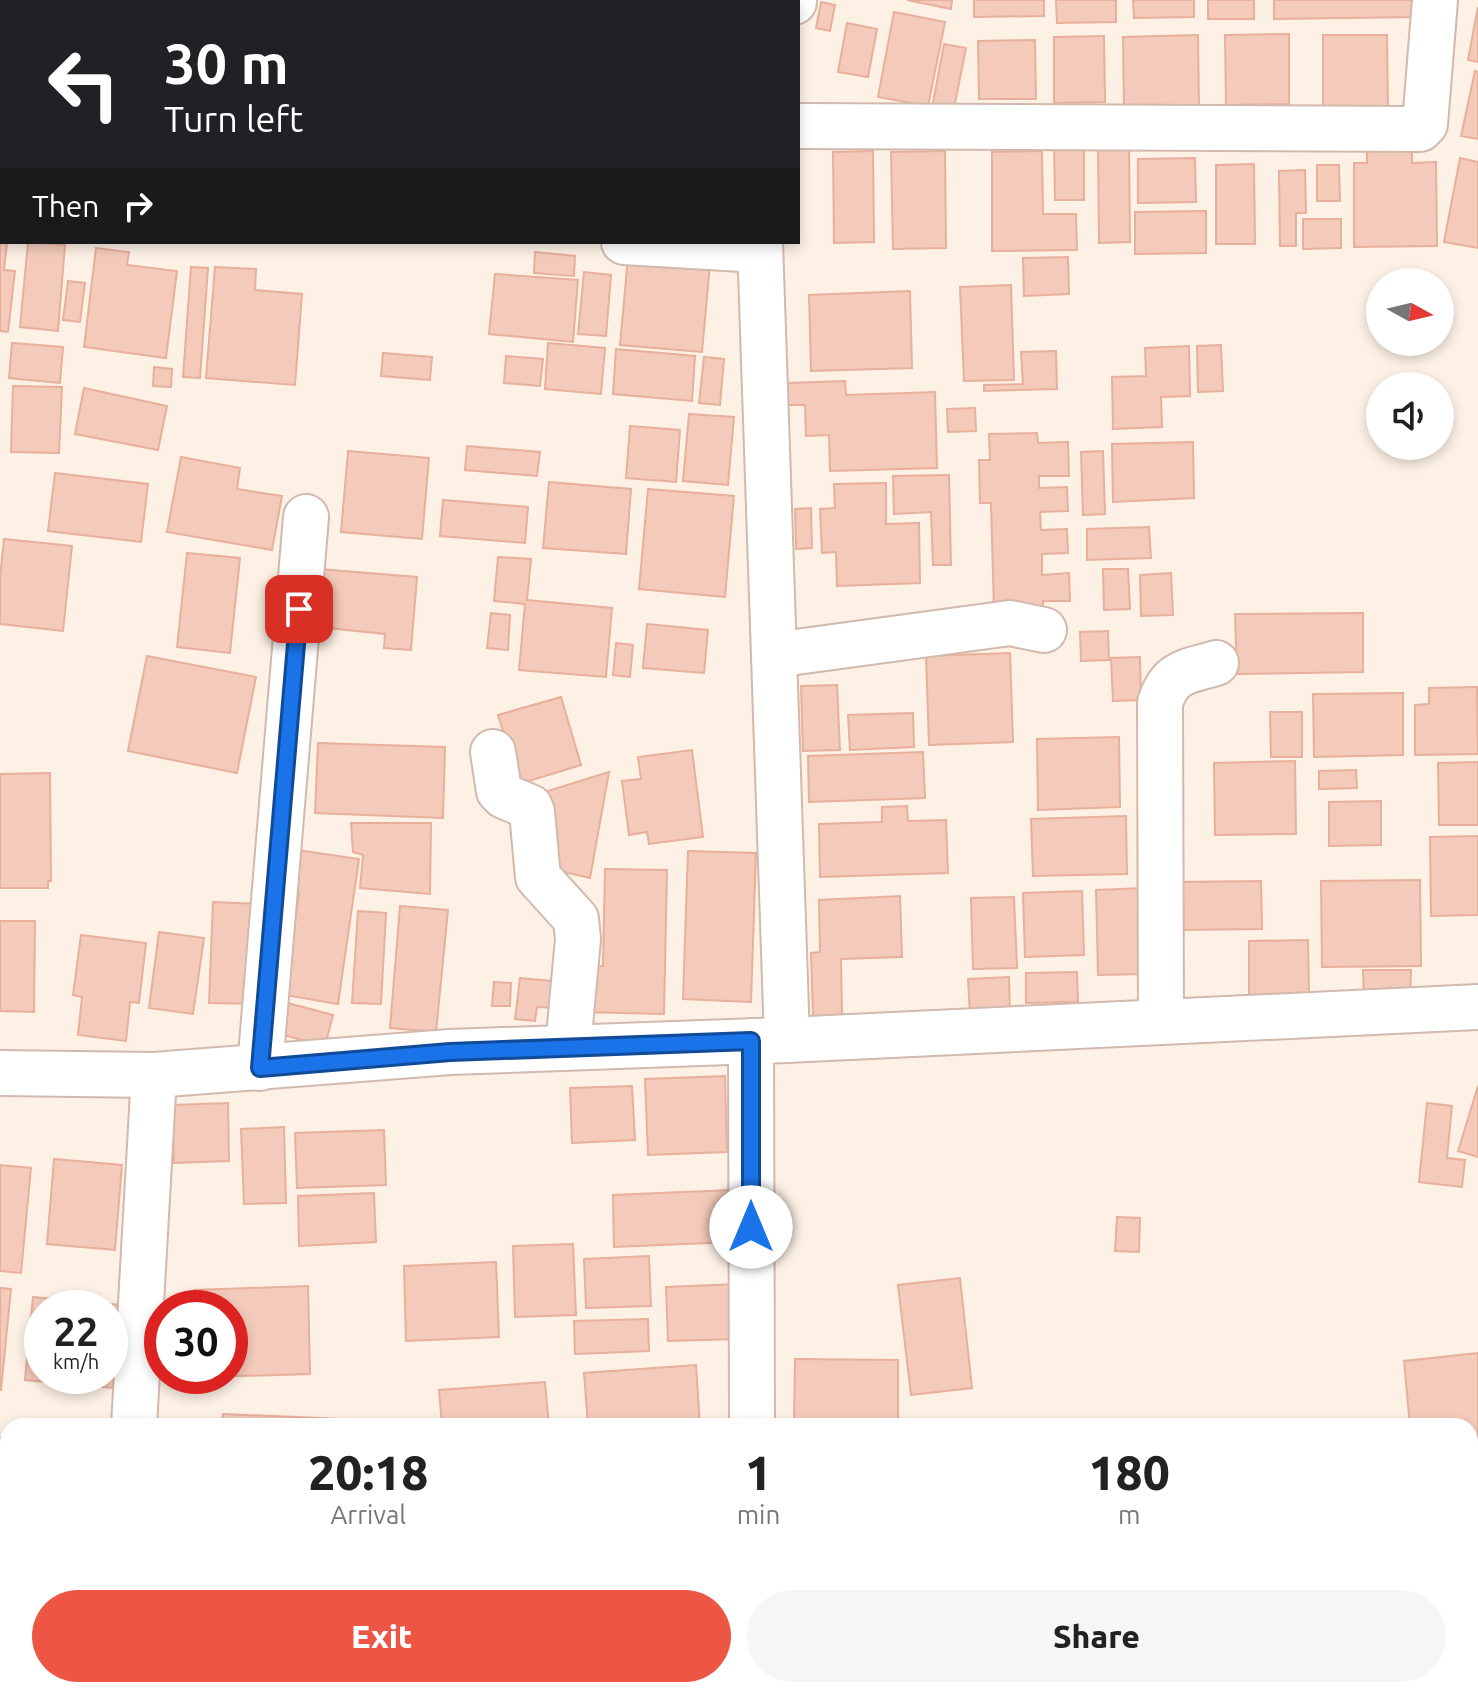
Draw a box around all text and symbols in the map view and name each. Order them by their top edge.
icon: left [32,32,136,136]
text: 30 m [164,32,289,95]
text: Turn left [164,98,303,139]
icon: right [116,184,160,228]
text: Then [32,189,100,223]
north arrow [1366,268,1454,356]
map controls [1366,268,1454,460]
button: sound [1366,372,1454,460]
pin [265,575,333,643]
icon: arrive [277,587,321,631]
position arrow [709,1185,793,1269]
speed limit sign: 30 [144,1290,248,1394]
text: 22 [53,1309,99,1354]
text: km/h [53,1350,99,1373]
text: 20:18 [308,1445,428,1499]
text: 1 [745,1445,772,1499]
text: 180 [1089,1445,1170,1499]
text: Arrival [330,1500,406,1529]
text: min [737,1500,780,1529]
text: m [1118,1500,1140,1529]
button: Exit [32,1590,731,1682]
button: Share [747,1590,1446,1682]

